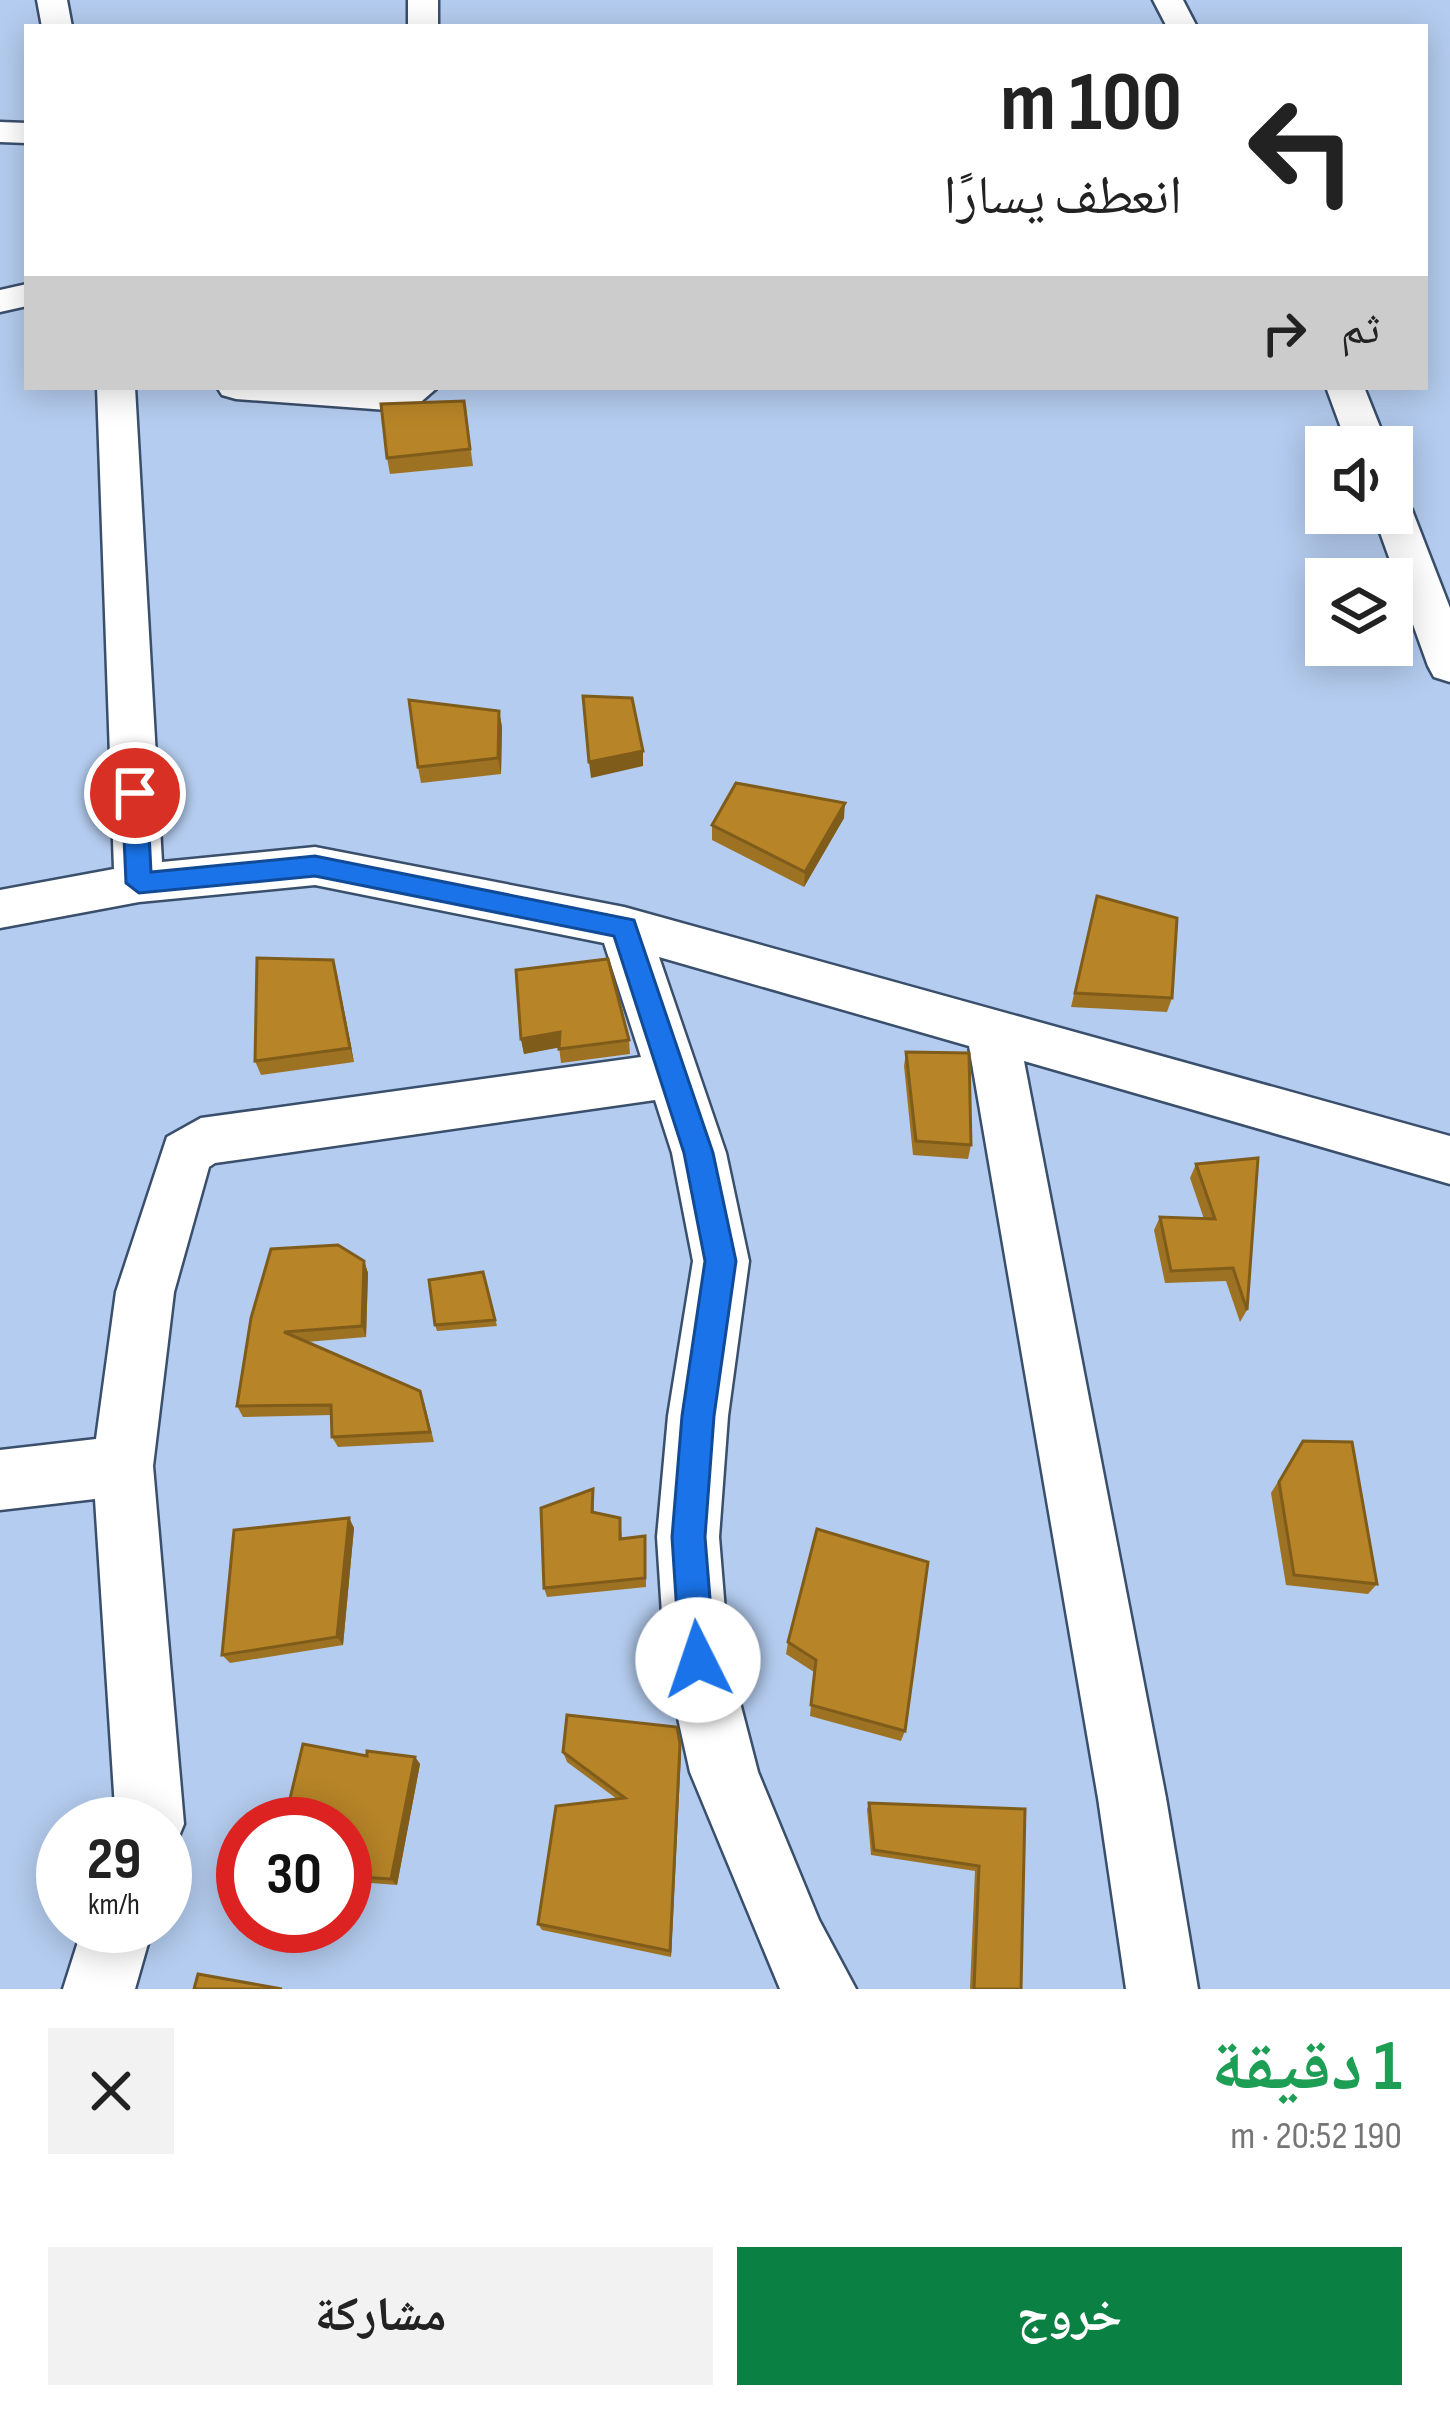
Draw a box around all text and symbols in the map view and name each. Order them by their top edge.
text: 100 m [1000,53,1182,154]
icon: left [1224,72,1380,228]
text: انعطف يسارًا [944,164,1182,229]
icon: right [1251,300,1317,366]
text: ثم [1341,302,1380,357]
map controls [1305,426,1413,666]
button: sound [1305,426,1413,534]
button: layers [1305,558,1413,666]
pin [84,742,186,844]
icon: arrive [102,760,168,826]
position arrow [635,1597,761,1723]
speed limit sign: 30 [216,1797,372,1953]
text: 29 [87,1824,141,1896]
text: km/h [88,1887,140,1923]
text: 1 دقيقة [1211,2024,1402,2111]
button: close [48,2028,174,2154]
text: 190 m · 20:52 [1230,2113,1402,2160]
button: مشاركة [48,2247,713,2385]
button: خروج [737,2247,1402,2385]

